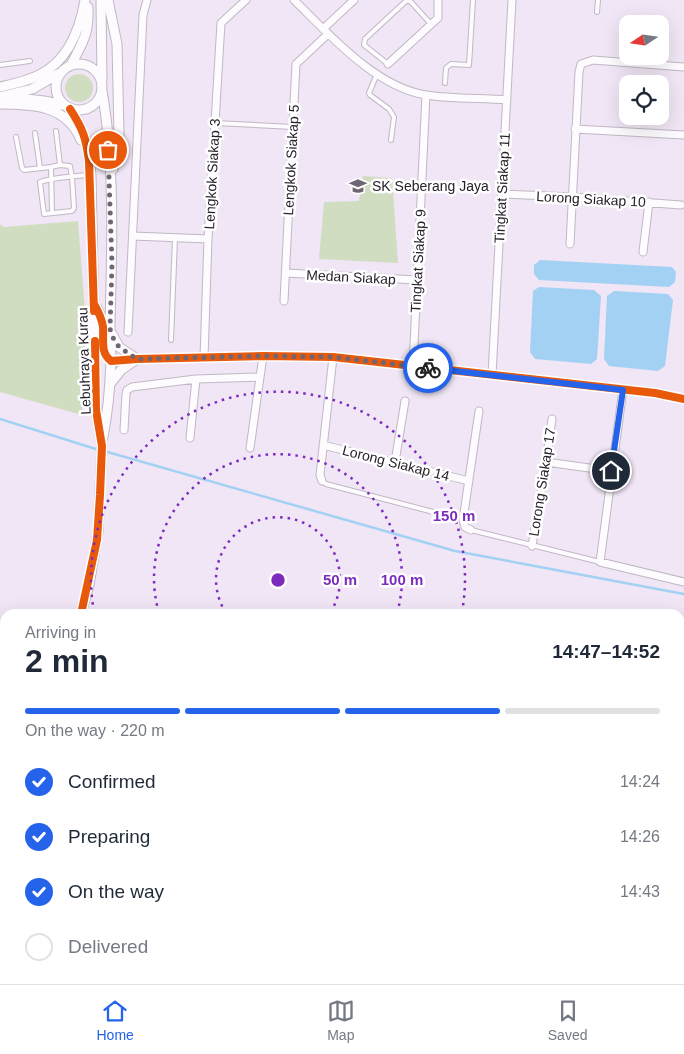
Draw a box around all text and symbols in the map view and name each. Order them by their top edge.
north arrow [619,15,669,65]
map controls [619,15,669,125]
button: locate [619,75,669,125]
street label: Lengkok Siakap 5 [280,104,302,216]
street label: Lengkok Siakap 3 [201,118,223,230]
pin [87,129,129,171]
street label: Tingkat Siakap 11 [491,132,513,244]
icon: bag [94,136,122,164]
school or university icon: SK Seberang Jaya [348,176,368,196]
place label: SK Seberang Jaya [372,178,489,194]
street label: Lorong Siakap 10 [536,188,646,210]
street label: Tingkat Siakap 9 [407,209,429,313]
street label: Medan Siakap [306,267,396,287]
street label: Lebuhraya Kurau [74,307,94,415]
courier [403,343,453,393]
icon: bike [414,354,442,382]
street label: Lorong Siakap 17 [526,426,559,537]
street label: Lorong Siakap 14 [341,442,451,484]
pin [590,450,632,492]
icon: home [597,457,625,485]
text: 150 m [433,507,475,524]
centre of rings [269,571,287,589]
text: 50 m [323,571,357,588]
text: 100 m [381,571,423,588]
text: Arriving in [25,624,96,641]
text: 14:47–14:52 [552,641,660,662]
text: 2 min [25,643,109,679]
text: On the way · 220 m [25,722,165,739]
icon: check [25,768,53,796]
text: Confirmed [68,771,156,792]
text: 14:24 [620,773,660,790]
icon: check [25,823,53,851]
text: Preparing [68,826,150,847]
text: 14:26 [620,828,660,845]
icon: check [25,878,53,906]
text: On the way [68,881,164,902]
text: 14:43 [620,883,660,900]
text: Delivered [68,936,148,957]
tab: Home [96,997,134,1043]
tab: Map [327,997,355,1043]
tab: Saved [548,997,587,1043]

